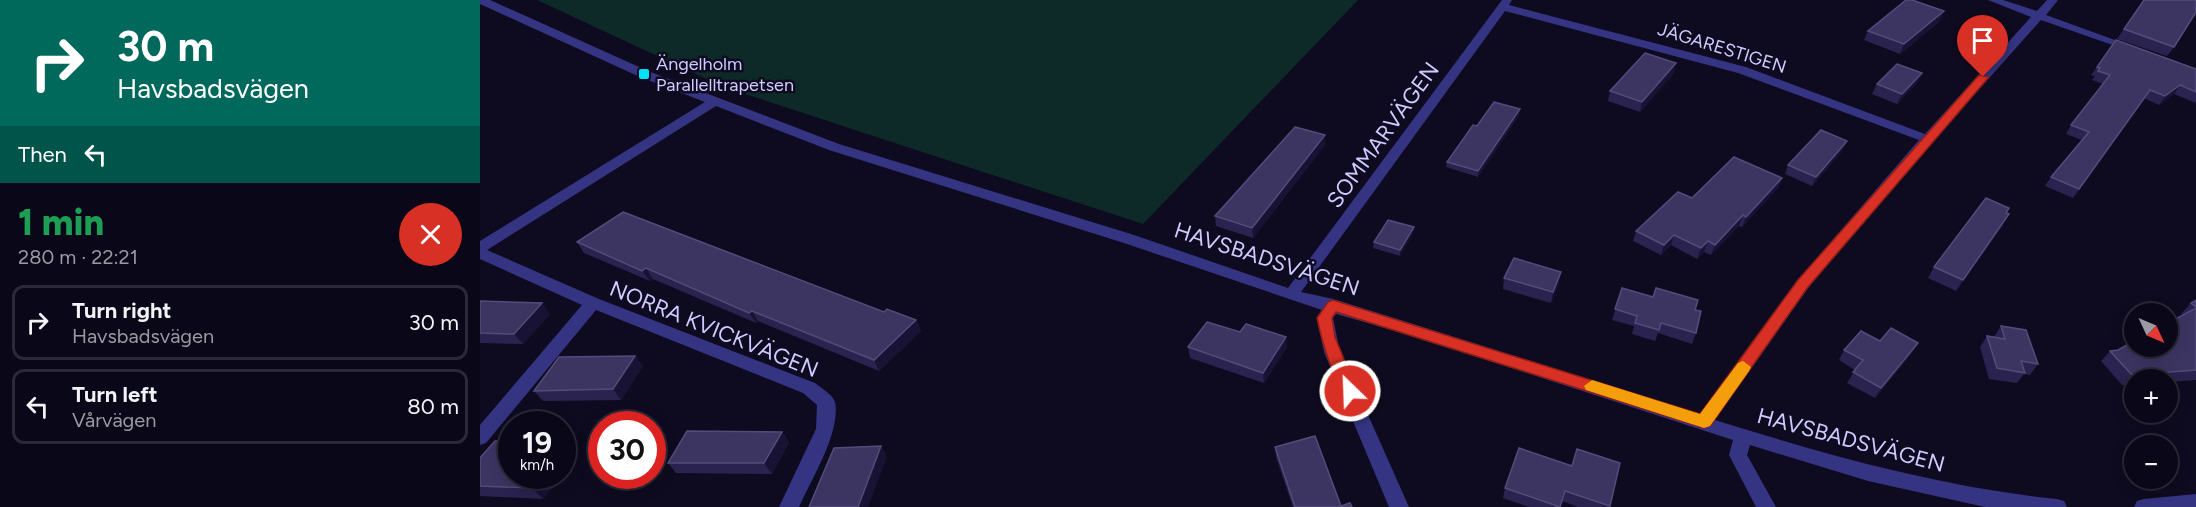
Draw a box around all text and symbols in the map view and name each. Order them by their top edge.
pin [1957,15,2008,77]
street label: JÄGARESTIGEN [1655,18,1789,78]
text: 30 m [117,21,214,72]
icon: right [18,24,96,102]
icon: arrive [1966,24,1999,57]
place label: Ängelholm Parallelltrapetsen [656,53,794,96]
street label: SOMMARVÄGEN [1321,57,1445,213]
marker: Ängelholm Parallelltrapetsen [637,67,651,81]
text: Havsbadsvägen [117,72,309,105]
icon: left [79,138,112,171]
text: Then [18,141,67,168]
text: 1 min [18,201,104,244]
button: close [399,203,462,266]
street label: HAVSBADSVÄGEN [1171,216,1363,302]
text: 280 m · 22:21 [18,245,138,269]
street label: NORRA KVICKVÄGEN [606,275,822,383]
text: Turn right [72,297,171,324]
north arrow [2124,303,2178,357]
map controls [2124,303,2178,489]
icon: right [21,306,54,339]
text: 30 m [409,309,459,336]
text: Havsbadsvägen [72,324,214,348]
position arrow [1318,359,1382,423]
button: + [2124,369,2178,423]
text: Turn left [72,381,158,408]
icon: left [21,390,54,423]
text: 80 m [407,393,459,420]
street label: HAVSBADSVÄGEN [1754,402,1948,478]
text: Vårvägen [72,408,156,432]
speed limit sign: 30 [588,411,666,489]
text: 19 [522,424,552,461]
button: − [2124,435,2178,489]
text: km/h [520,456,554,474]

